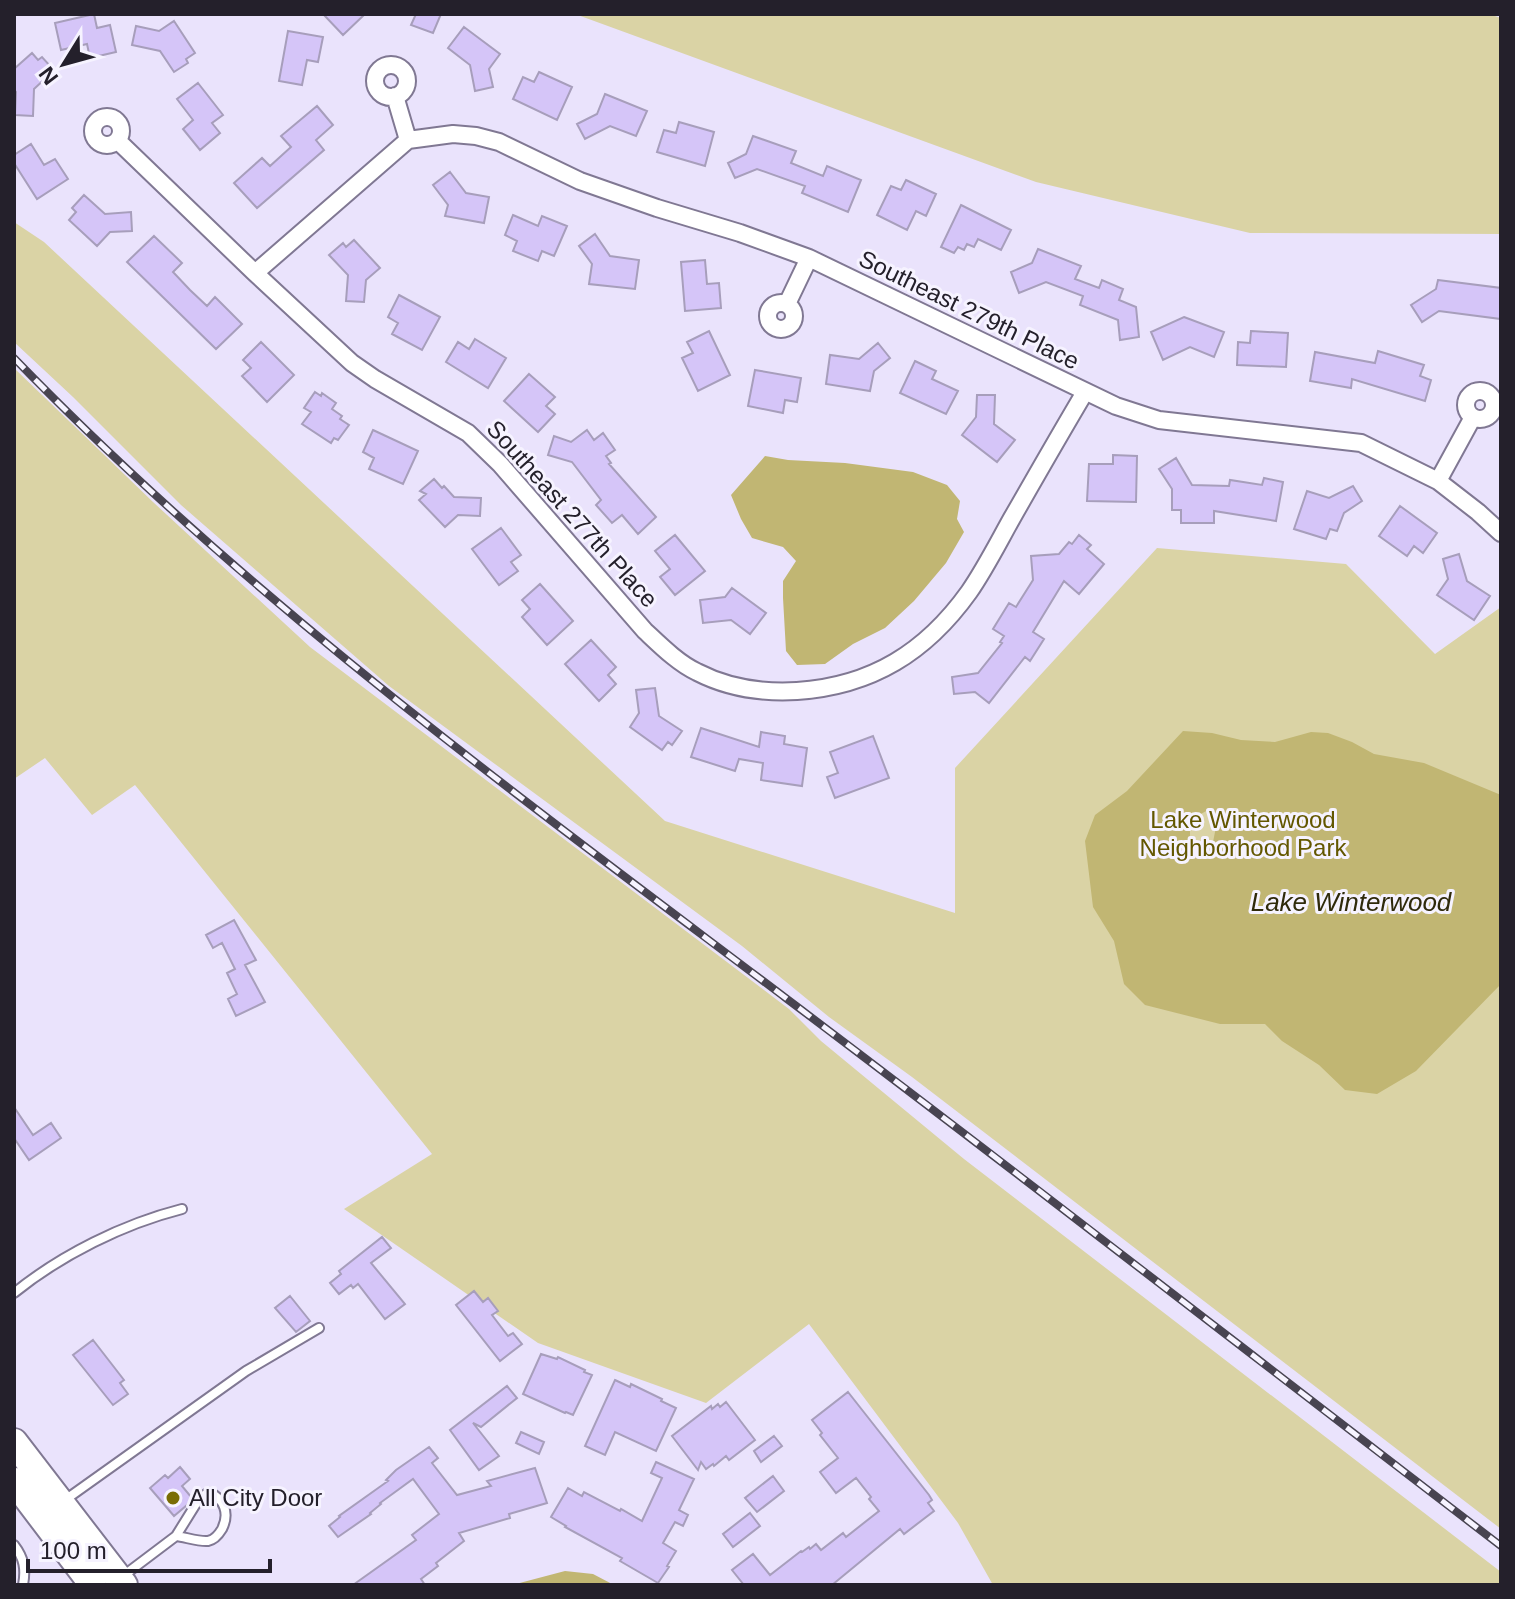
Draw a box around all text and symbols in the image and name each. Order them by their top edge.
north arrow [24,24,104,104]
text: N [34,62,63,90]
street label: Southeast 279th Place [855,244,1084,375]
street label: Southeast 277th Place [482,415,663,612]
park label: Lake Winterwood Neighborhood Park [1140,806,1347,861]
water label: Lake Winterwood [1251,887,1453,917]
place label: All City Door [189,1484,322,1511]
marker: All City Door [164,1489,182,1507]
scale bar [28,1523,270,1573]
text: 100 m [40,1537,107,1564]

